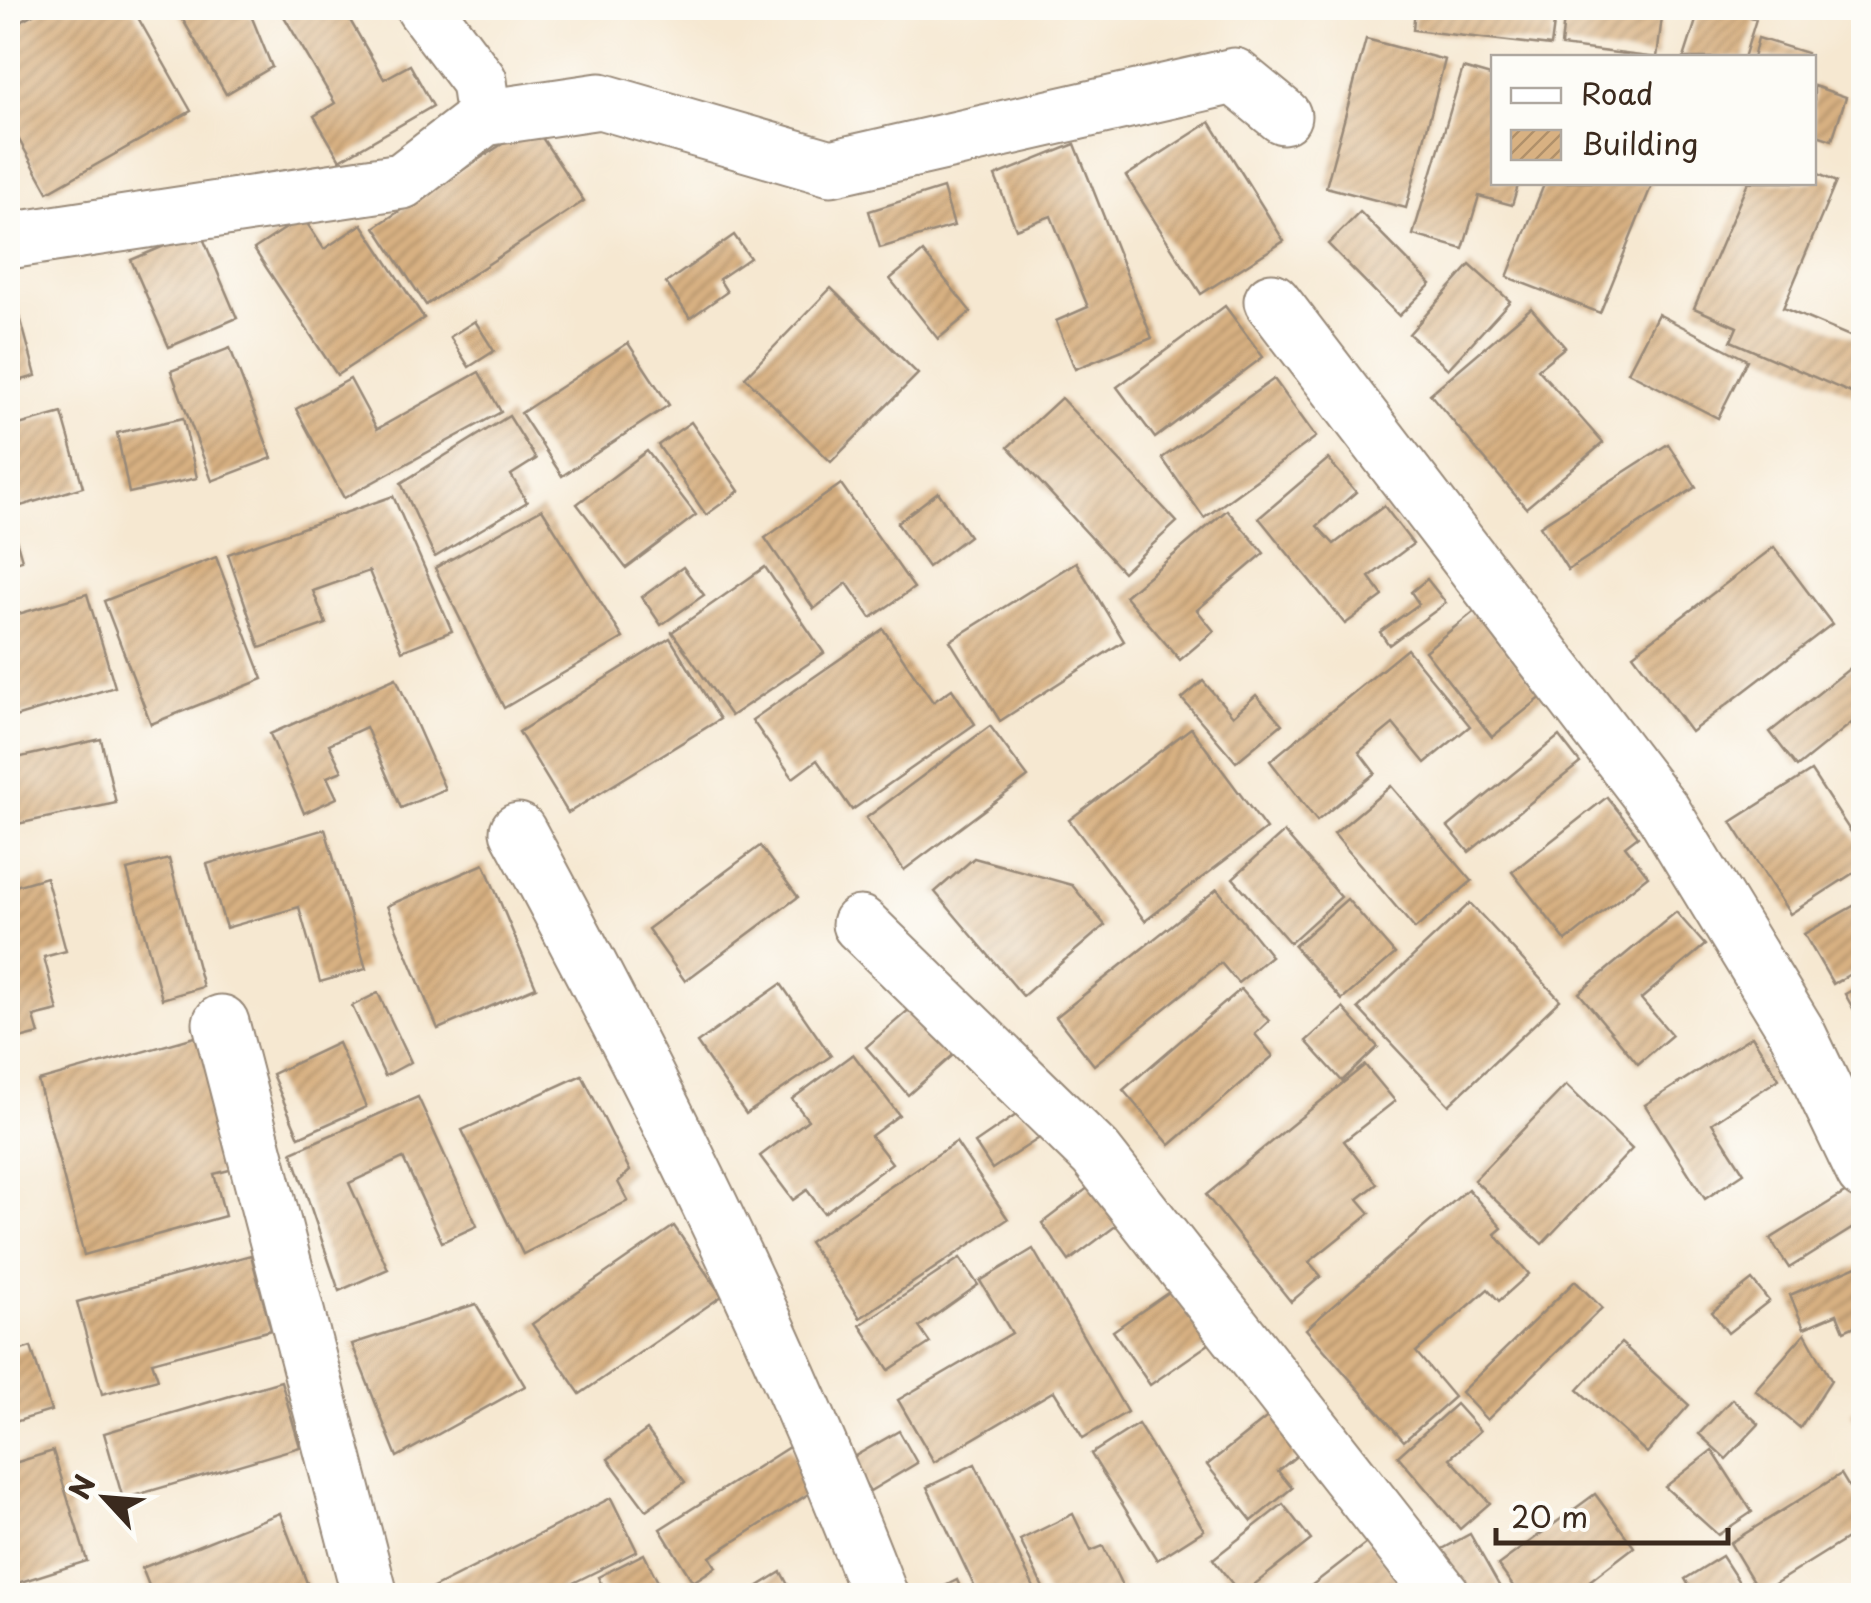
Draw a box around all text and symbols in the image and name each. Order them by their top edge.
legend [1491,55,1816,185]
text: Road [1581,70,1654,115]
text: Building [1581,120,1698,165]
north arrow [55,1448,155,1548]
text: N [57,1467,105,1506]
scale bar [1496,1483,1728,1545]
text: 20 m [1511,1493,1588,1538]

